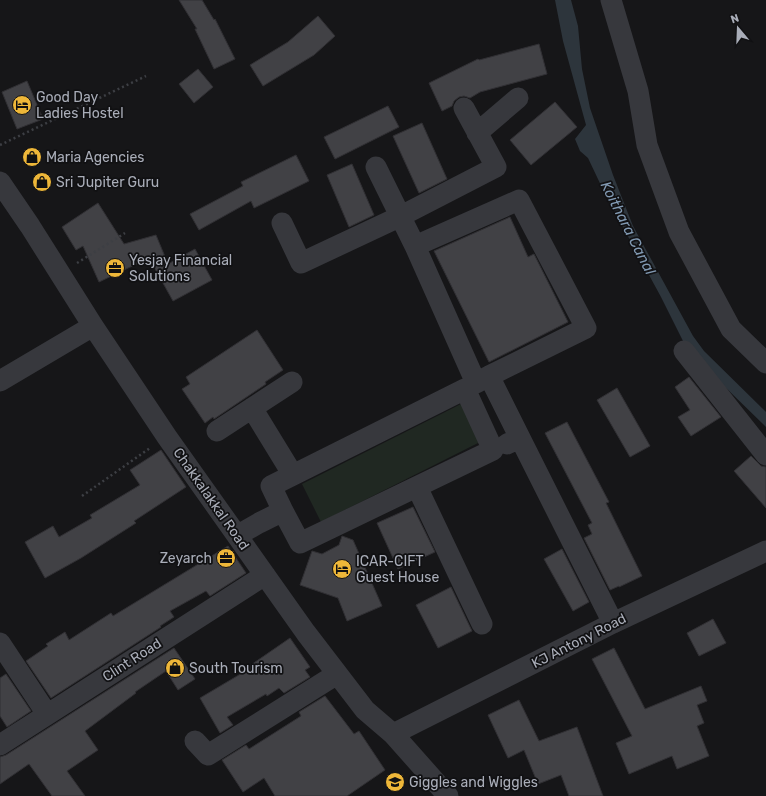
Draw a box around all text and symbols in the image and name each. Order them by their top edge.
north arrow [718,8,758,48]
text: N [729,12,741,26]
place label: Good Day Ladies Hostel [36,89,124,122]
hotel icon: Good Day Ladies Hostel [11,94,33,116]
shop icon: Maria Agencies [21,146,43,168]
place label: Maria Agencies [46,149,144,166]
shop icon: Sri Jupiter Guru [31,171,53,193]
place label: Sri Jupiter Guru [56,174,159,191]
water label: Koithara Canal [597,178,660,278]
place label: Yesjay Financial Solutions [129,252,232,285]
office icon: Yesjay Financial Solutions [104,257,126,279]
street label: Chakkalakkal Road [169,445,253,553]
office icon: Zeyarch [215,547,237,569]
place label: Zeyarch [160,550,212,567]
place label: ICAR-CIFT Guest House [356,553,439,586]
hotel icon: ICAR-CIFT Guest House [331,558,353,580]
street label: KJ Antony Road [529,610,629,672]
street label: Clint Road [99,635,165,685]
shop icon: South Tourism [164,657,186,679]
place label: South Tourism [189,660,283,677]
school or university icon: Giggles and Wiggles [384,771,406,793]
place label: Giggles and Wiggles [409,774,538,791]

